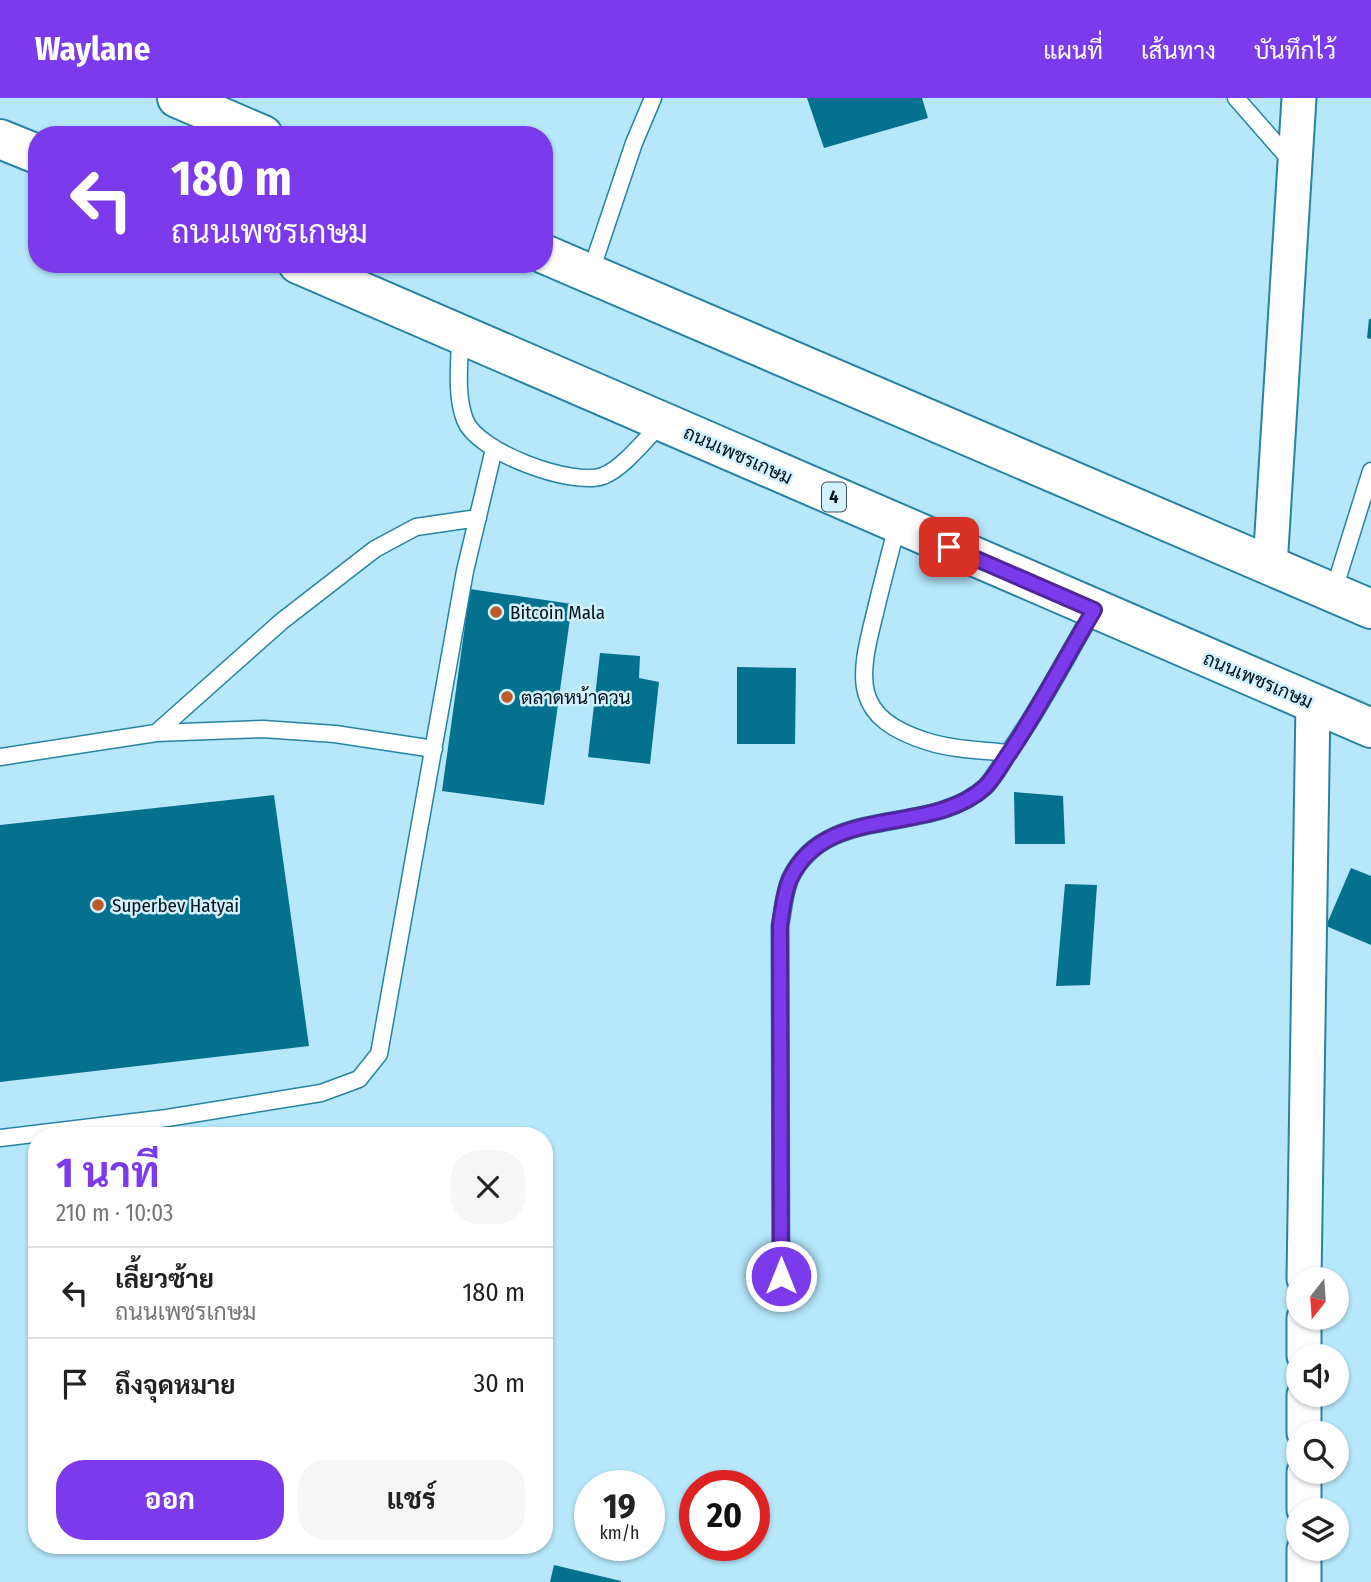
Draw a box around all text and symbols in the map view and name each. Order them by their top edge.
text: Waylane [35,29,150,69]
text: แผนที่ [1043,37,1103,65]
text: เส้นทาง [1141,37,1216,65]
text: บันทึกไว้ [1254,37,1336,65]
text: 180 m [171,149,292,208]
icon: left [56,154,147,245]
text: ถนนเพชรเกษม [171,213,368,251]
street label: ถนนเพชรเกษม [680,421,796,489]
road number: 4 [822,482,846,512]
pin [919,517,979,577]
icon: arrive [930,528,968,566]
place label: Bitcoin Mala [510,601,605,624]
marker: Bitcoin Mala [488,604,504,620]
street label: ถนนเพชรเกษม [1200,647,1316,713]
place label: ตลาดหน้าควน [521,686,631,709]
marker: ตลาดหน้าควน [499,689,515,705]
place label: Superbev Hatyai [112,894,239,917]
marker: Superbev Hatyai [90,897,106,913]
text: 1 นาที [56,1148,160,1198]
button: close [451,1150,525,1224]
text: 210 m · 10:03 [56,1199,173,1227]
position arrow [744,1239,818,1313]
text: เลี้ยวซ้าย [115,1264,214,1295]
north arrow [1286,1267,1349,1330]
map controls [1286,1267,1349,1561]
icon: left [56,1274,94,1312]
text: 180 m [462,1277,525,1308]
text: ถนนเพชรเกษม [115,1298,257,1326]
button: sound [1286,1344,1349,1407]
icon: arrive [56,1365,94,1403]
text: 30 m [474,1368,525,1399]
text: ถึงจุดหมาย [115,1370,236,1401]
button: search [1286,1421,1349,1484]
button: ออก [56,1460,284,1540]
button: แชร์ [298,1460,525,1540]
speed limit sign: 20 [679,1470,770,1561]
text: 19 [603,1485,636,1527]
button: layers [1286,1498,1349,1561]
text: km/h [599,1522,640,1544]

